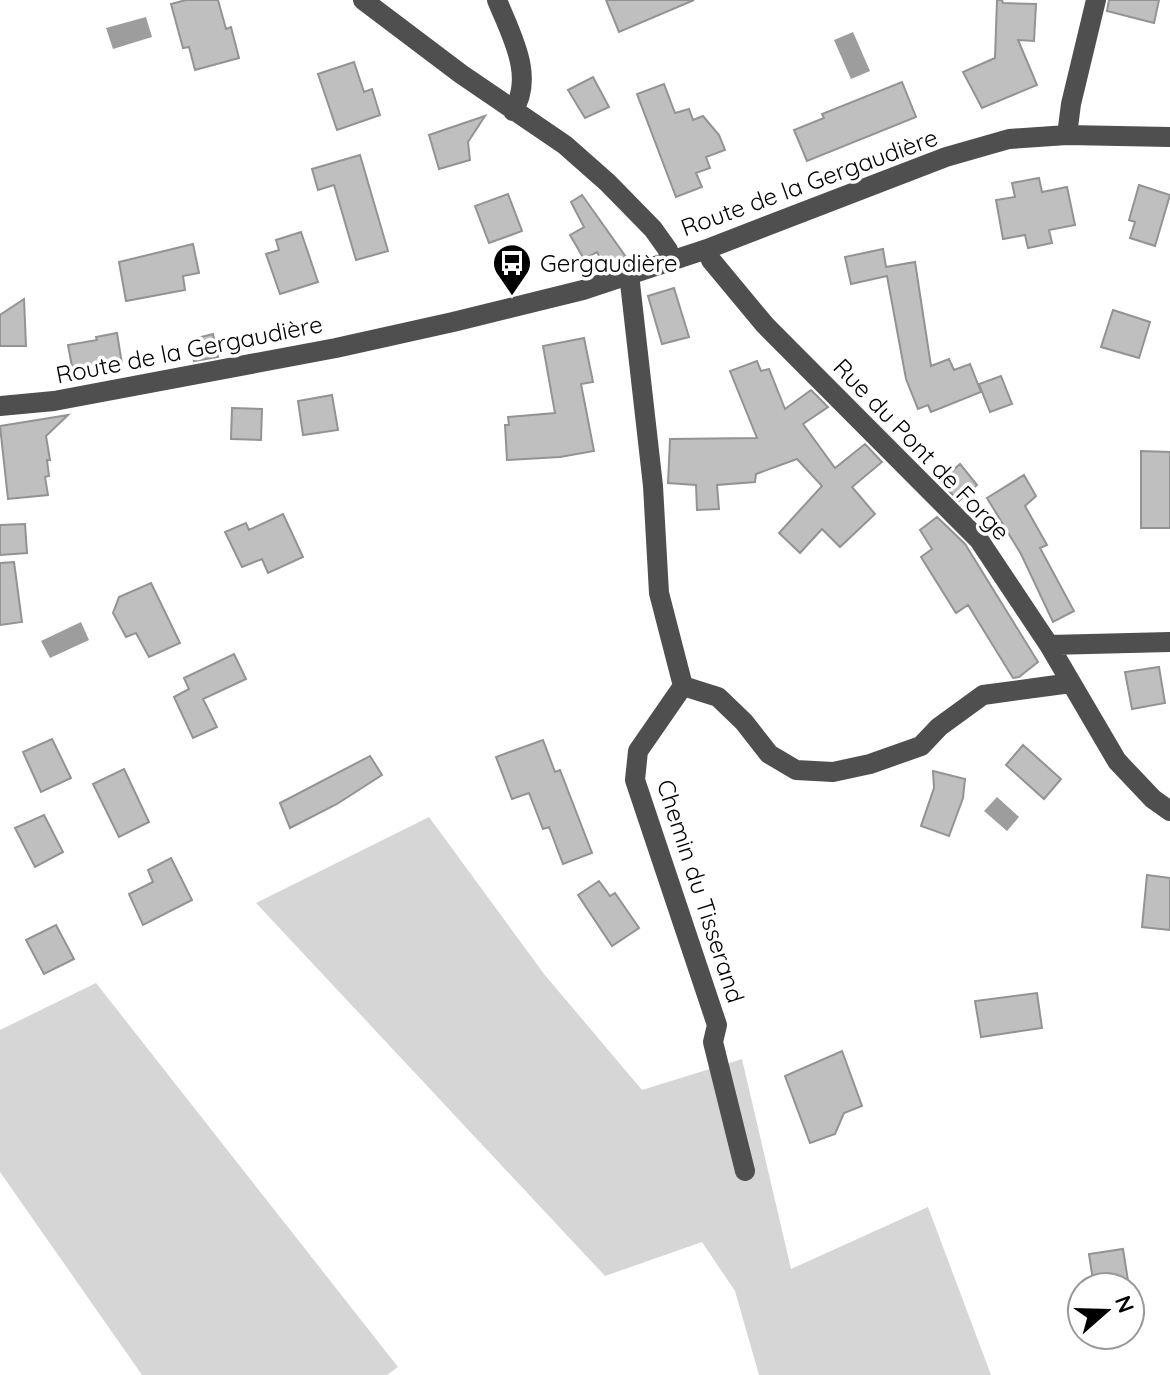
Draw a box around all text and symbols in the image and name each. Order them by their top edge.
street label: Route de la Gergaudière [677,122,941,242]
bus stop icon: Gergaudière [491,242,533,297]
place label: Gergaudière [540,248,677,278]
street label: Route de la Gergaudière [53,308,325,390]
street label: Rue du Pont de Forge [827,352,1017,546]
street label: Chemin du Tisserand [651,776,751,1006]
north arrow [1066,1271,1146,1351]
text: N [1109,1292,1141,1317]

